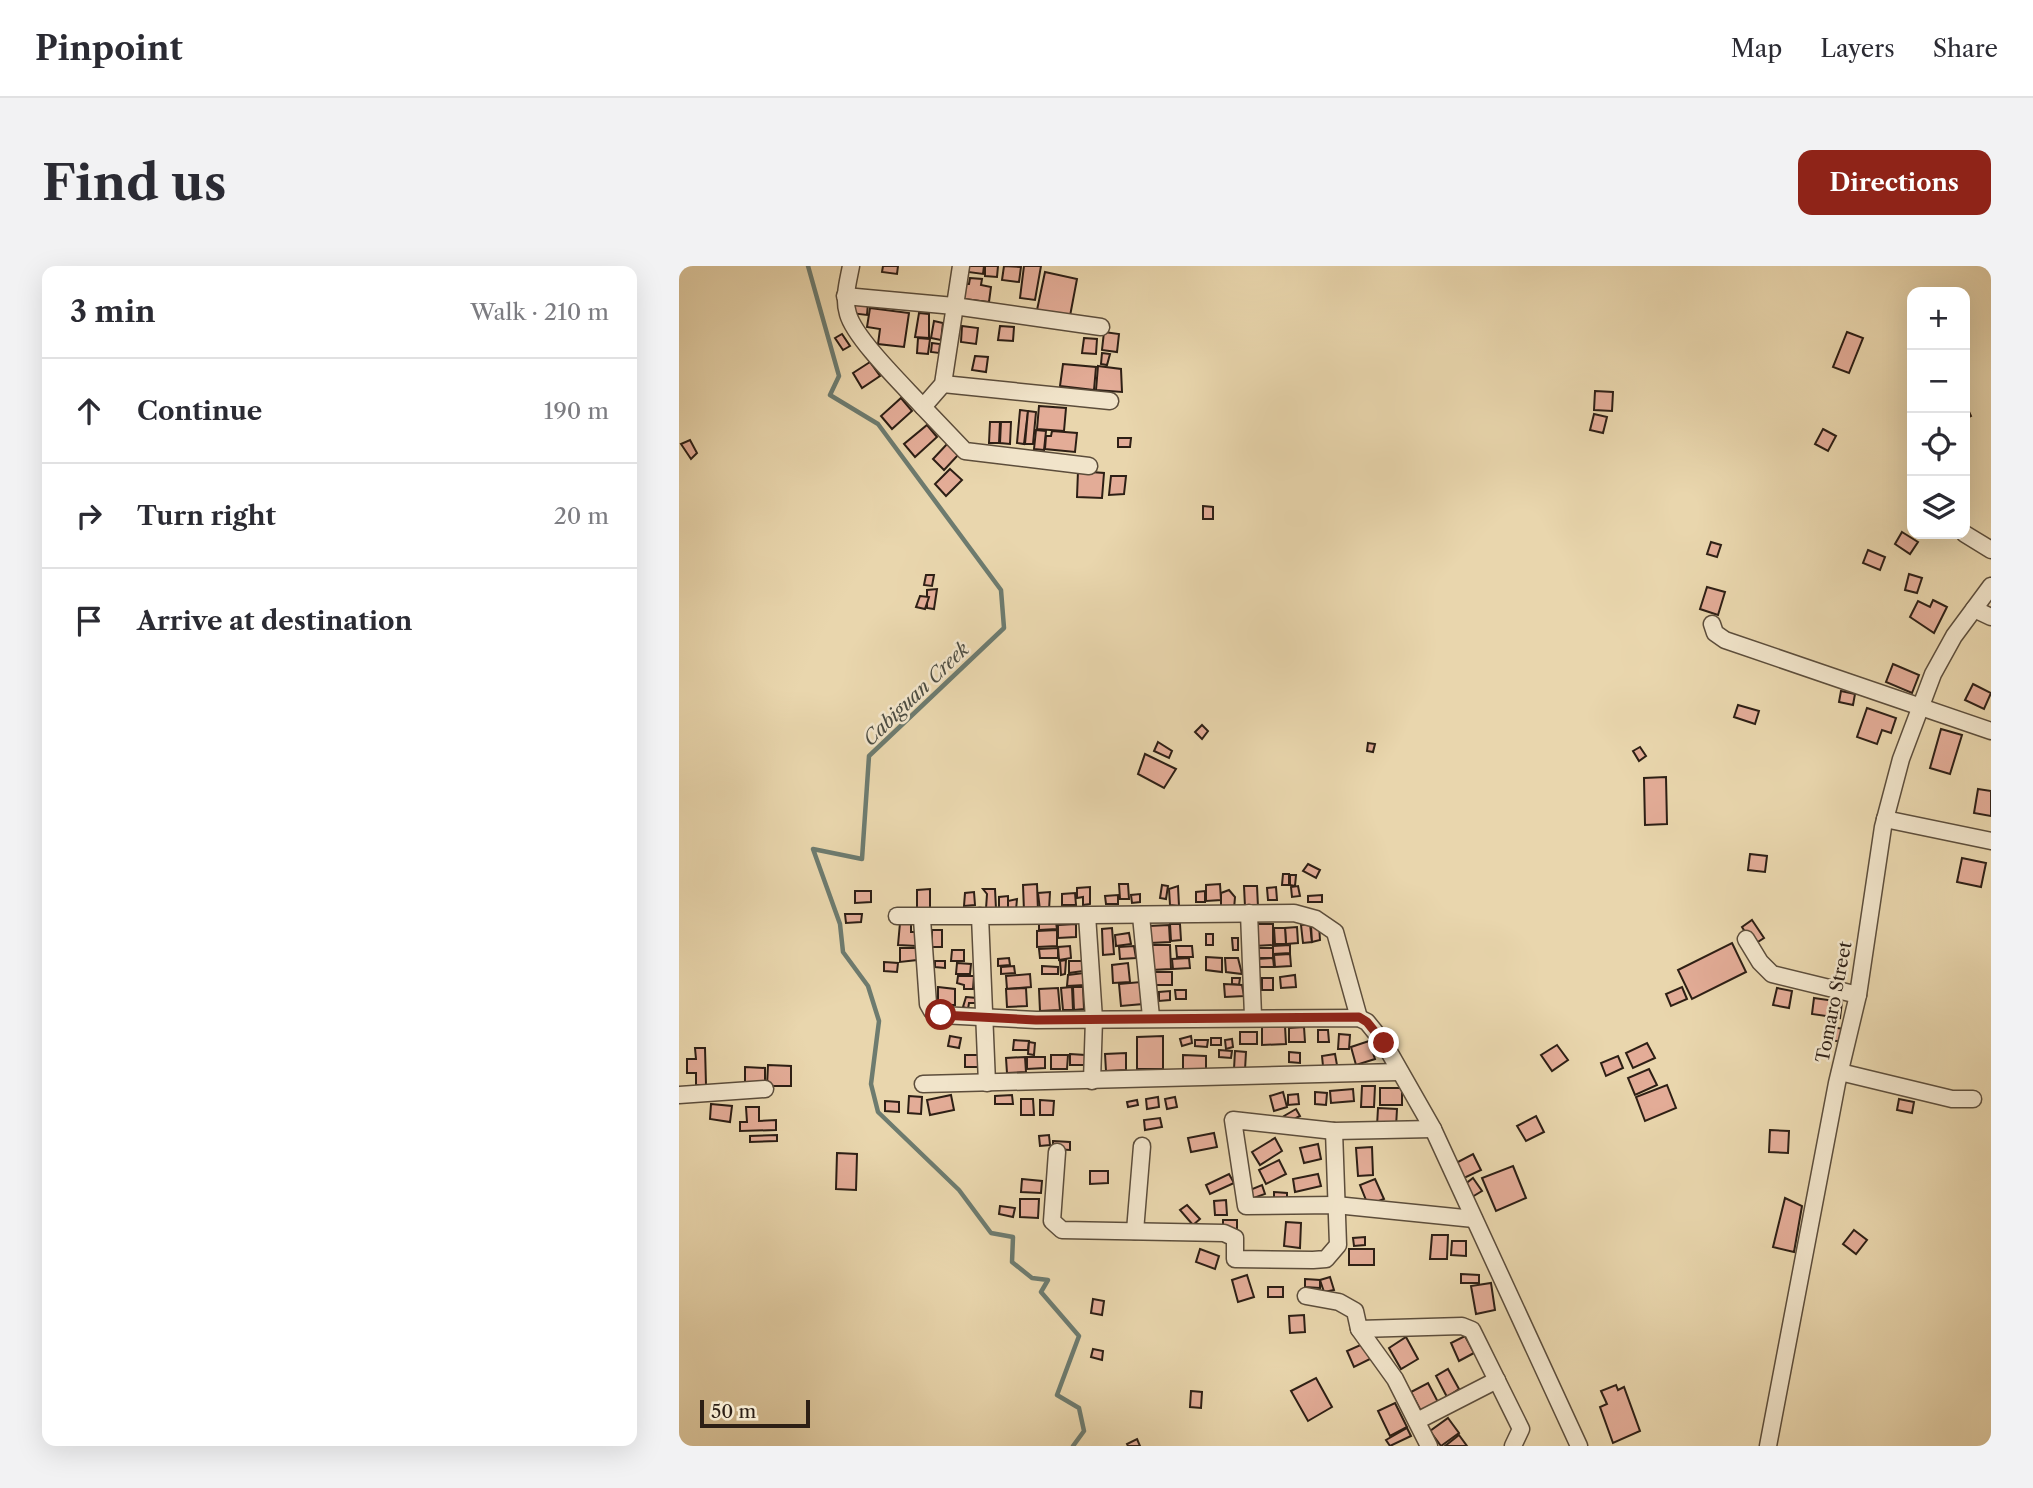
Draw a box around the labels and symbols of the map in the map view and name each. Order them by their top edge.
water label: Cabiguan Creek [858,637,974,750]
street label: Tomaro Street [1811,939,1857,1065]
route start [925,999,956,1030]
route end [1368,1027,1399,1058]
scale bar [700,1397,810,1429]

